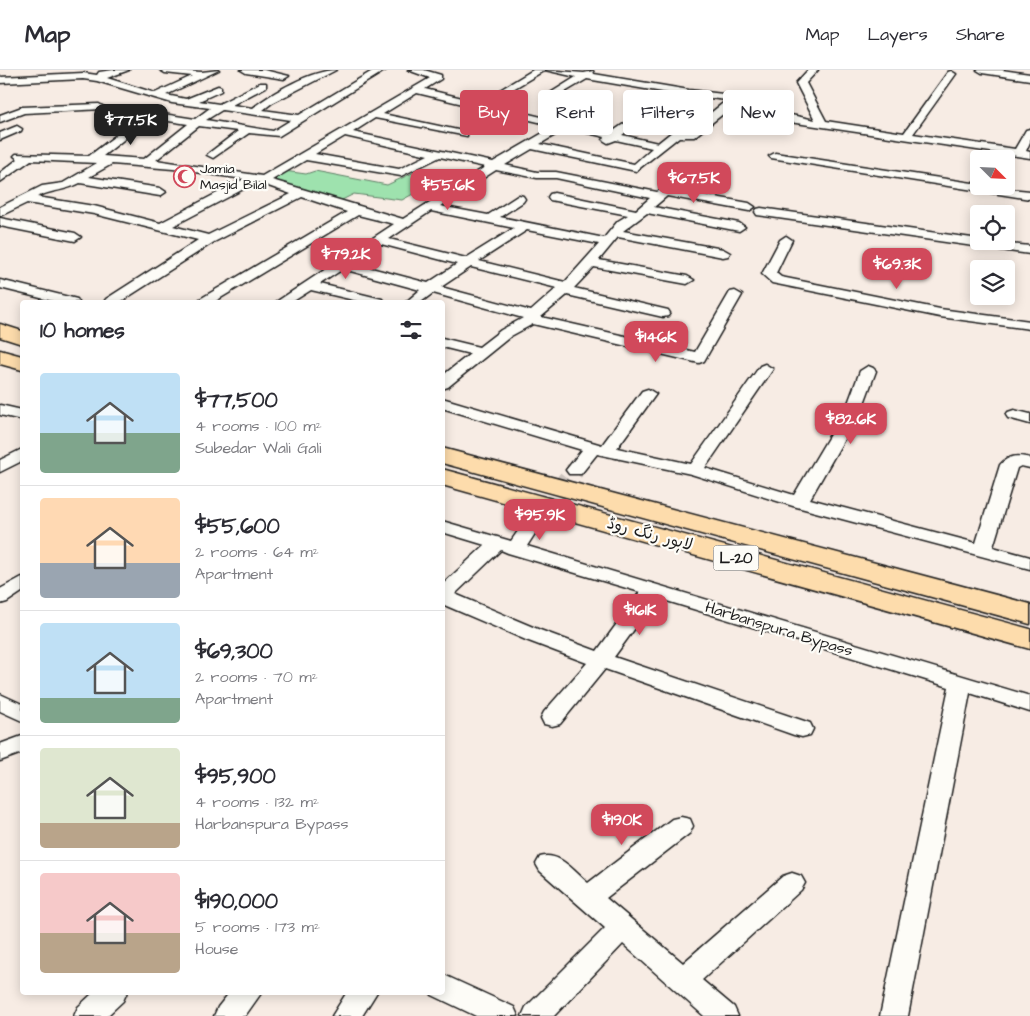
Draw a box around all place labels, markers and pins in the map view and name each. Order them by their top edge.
pin: $77.5K [90,104,172,146]
place label: Jamia Masjid Bilal [200,159,267,195]
pin: $67.5K [653,162,735,204]
mosque icon: Jamia Masjid Bilal [172,165,196,189]
pin: $55.6K [407,168,489,211]
pin: $79.2K [305,238,387,280]
pin: $69.3K [856,248,938,290]
pin: $146K [621,320,691,363]
pin: $82.6K [810,402,892,445]
pin: $95.9K [499,498,581,541]
pin: $161K [605,594,675,636]
pin: $190K [587,804,657,846]

